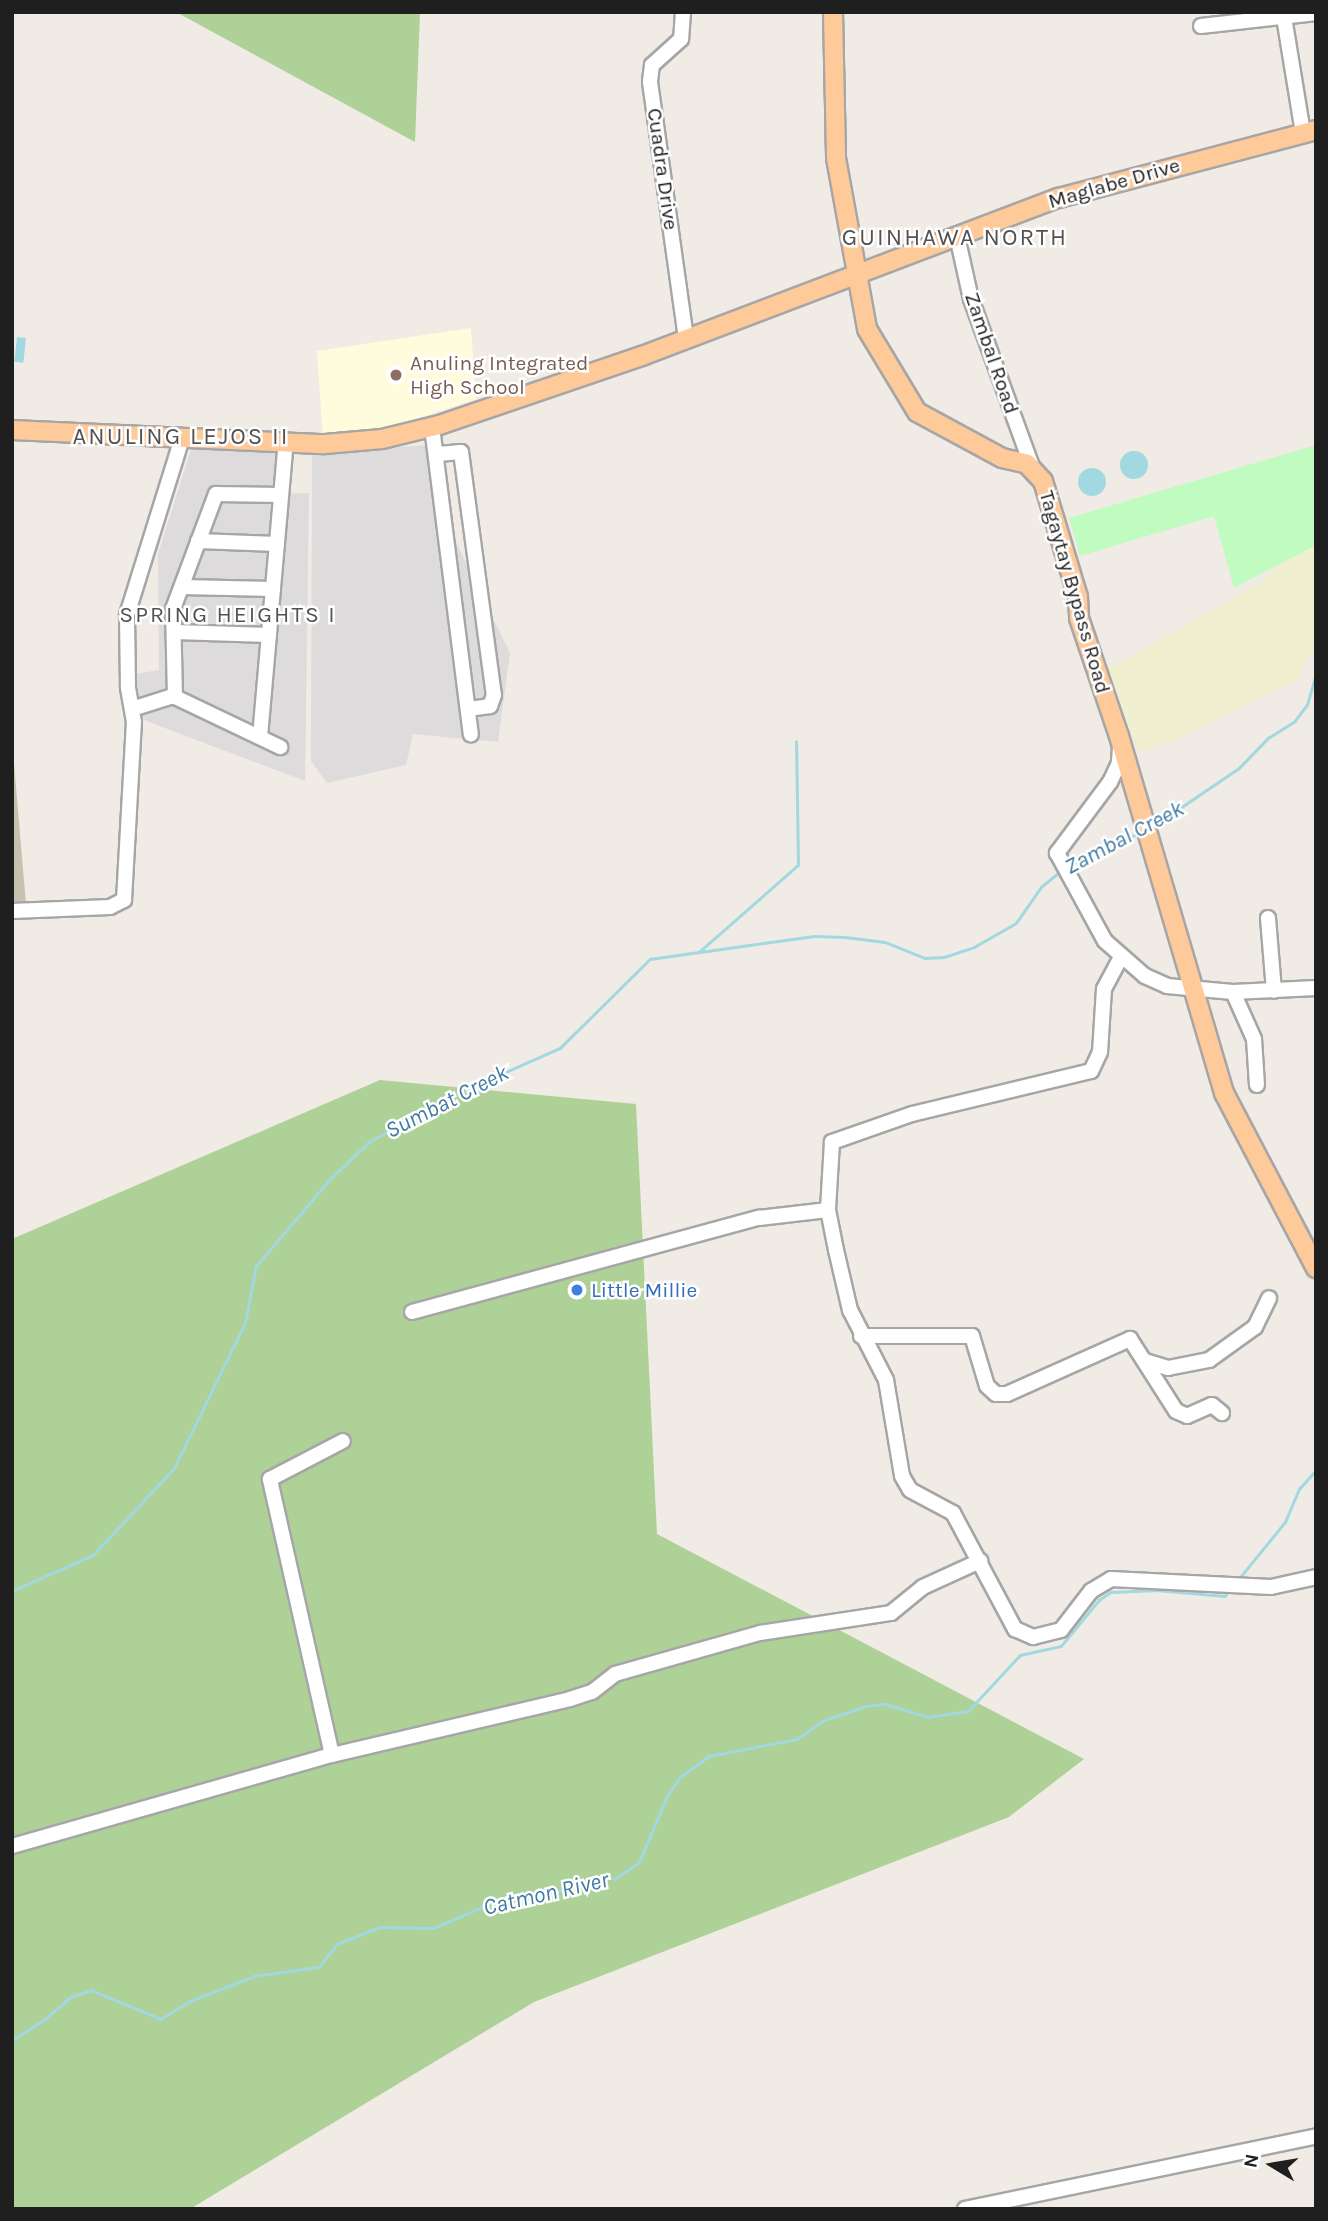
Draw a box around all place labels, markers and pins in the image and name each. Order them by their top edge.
place label: Anuling Integrated High School [410,350,588,400]
marker: Anuling Integrated High School [388,367,404,383]
place label: Little Millie [591,1277,697,1303]
marker: Little Millie [569,1282,585,1298]

